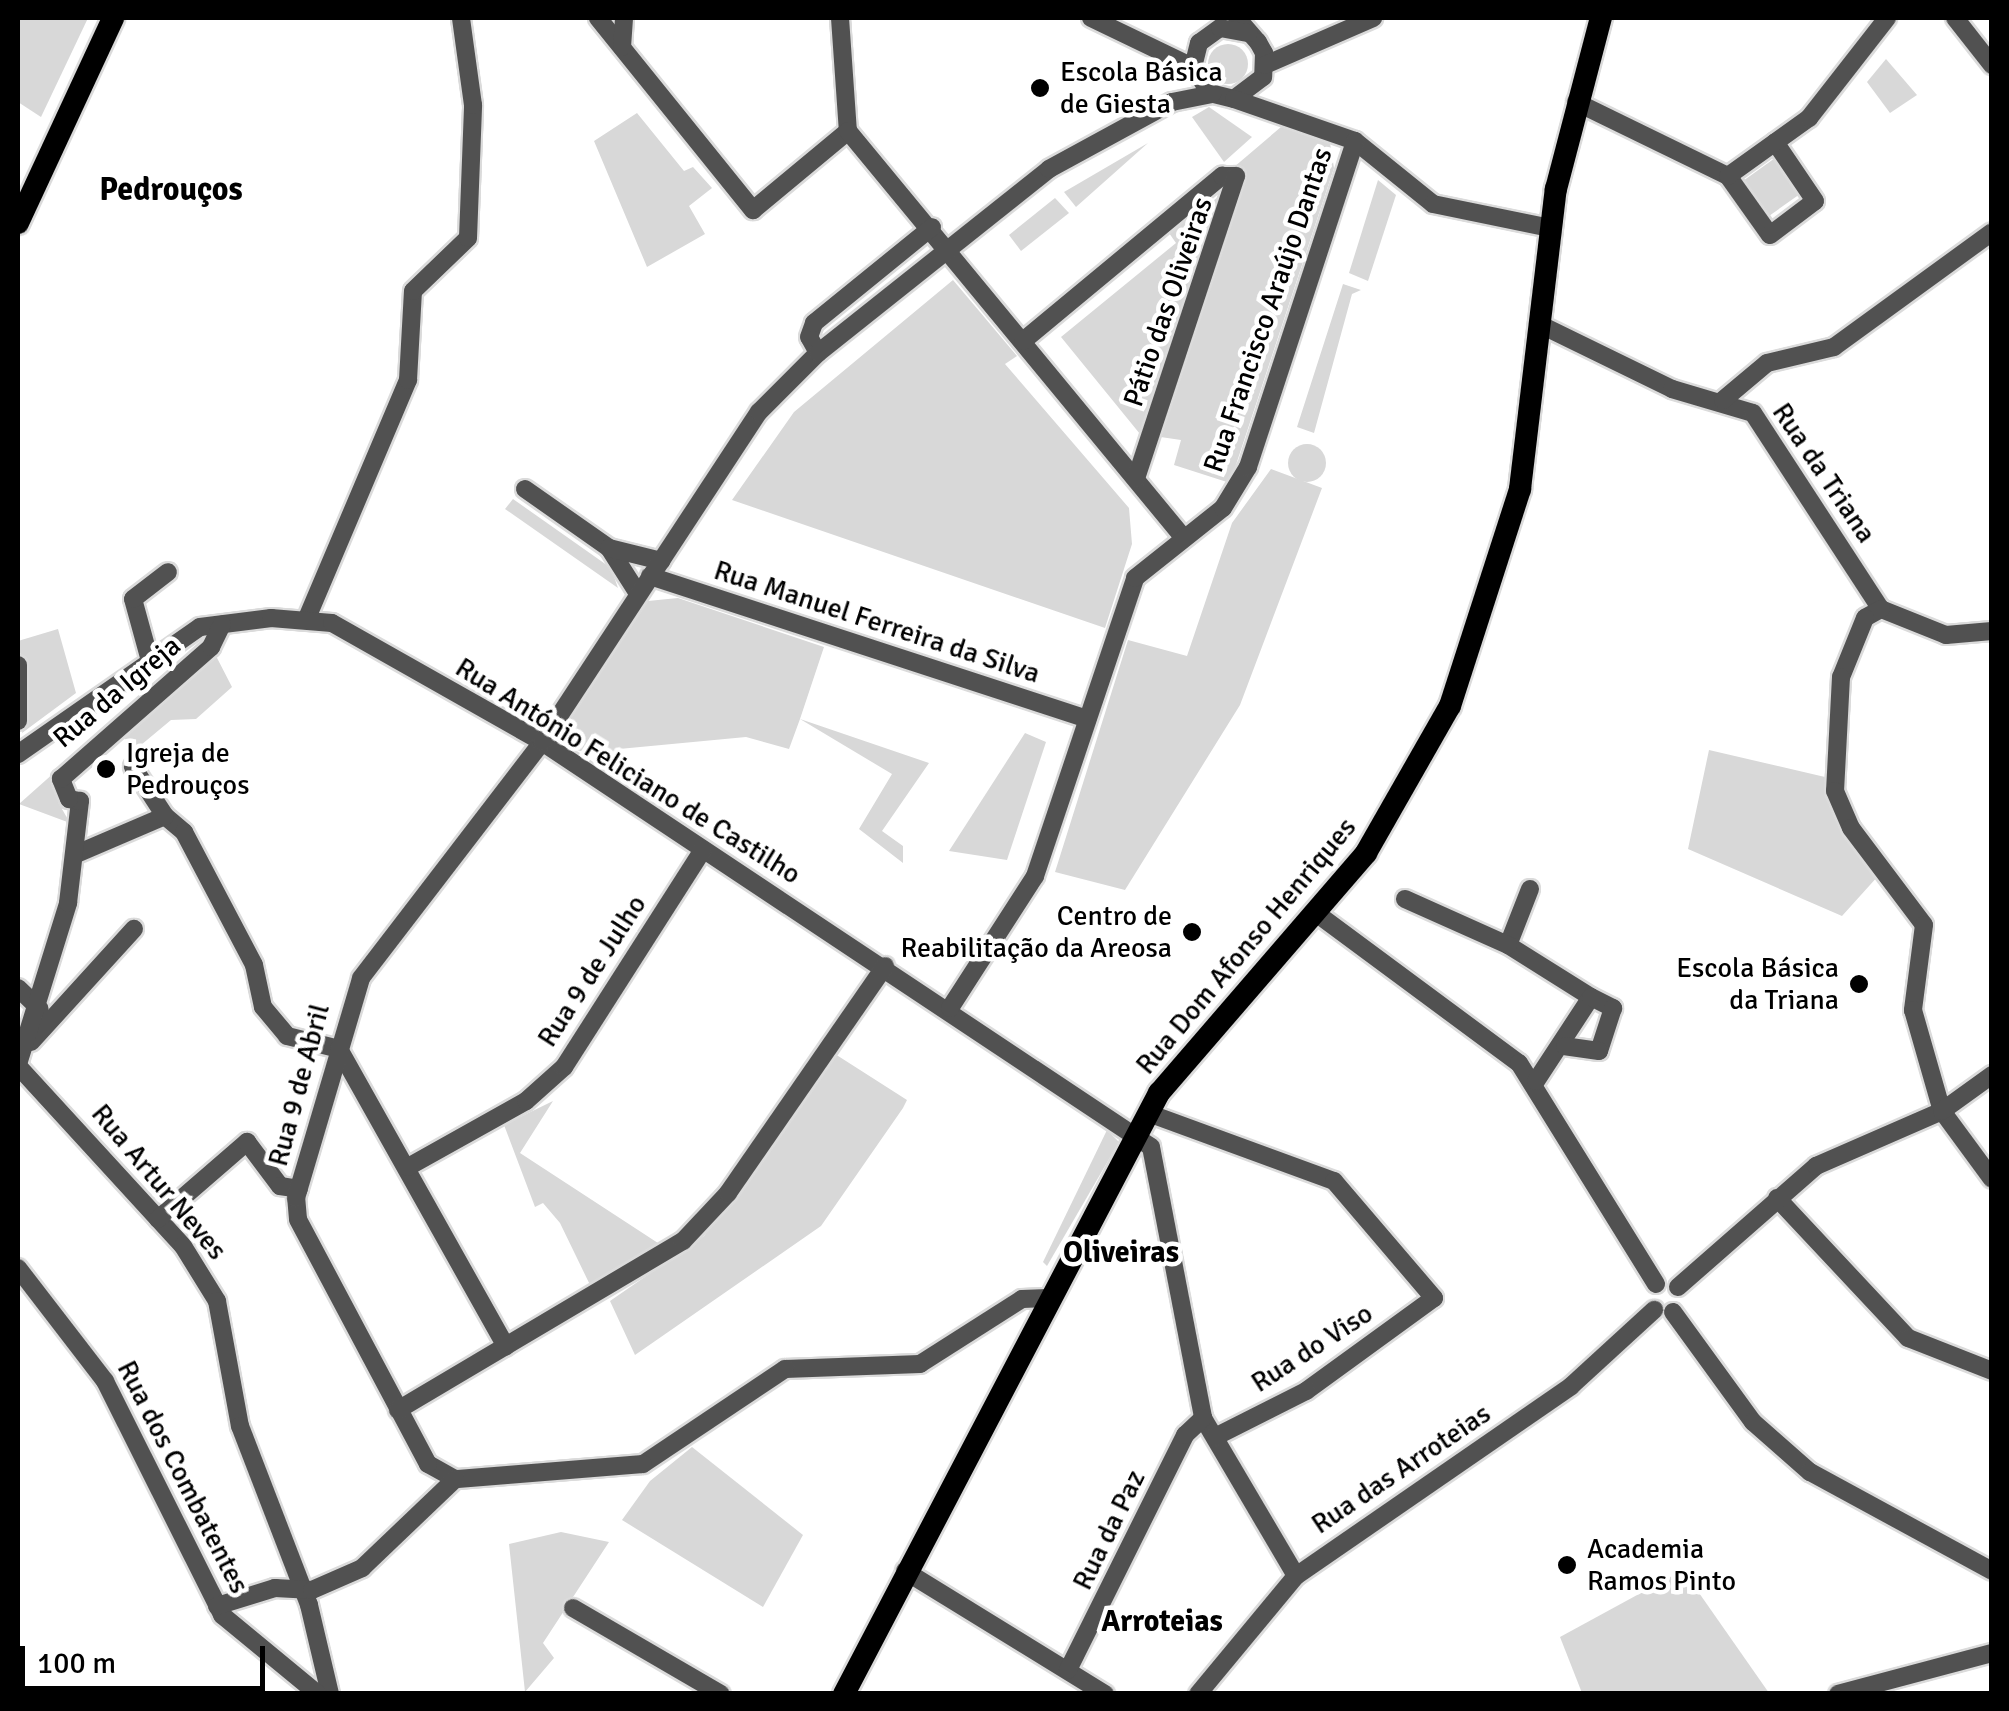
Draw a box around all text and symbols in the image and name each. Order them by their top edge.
place label: Escola Básica de Giesta [1060,55,1223,121]
marker: Escola Básica de Giesta [1029,77,1051,99]
street label: Rua Francisco Araújo Dantas [1197,143,1339,477]
district label: Pedrouços [99,171,243,209]
street label: Pátio das Oliveiras [1116,193,1220,411]
street label: Rua da Triana [1765,397,1883,549]
street label: Rua Manuel Ferreira da Silva [710,553,1044,691]
street label: Rua da Igreja [47,629,187,755]
street label: Rua António Feliciano de Castilho [449,651,807,891]
place label: Igreja de Pedrouços [126,736,249,802]
marker: Igreja de Pedrouços [95,758,117,780]
street label: Rua Dom Afonso Henriques [1129,811,1363,1081]
street label: Rua 9 de Julho [531,889,653,1053]
place label: Centro de Reabilitação da Areosa [900,899,1172,965]
marker: Centro de Reabilitação da Areosa [1181,921,1203,943]
place label: Escola Básica da Triana [1676,951,1839,1017]
marker: Escola Básica da Triana [1848,973,1870,995]
street label: Rua 9 de Abril [261,1000,337,1170]
street label: Rua Artur Neves [84,1097,234,1267]
district label: Oliveiras [1063,1235,1179,1271]
street label: Rua do Viso [1245,1296,1379,1400]
street label: Rua dos Combatentes [110,1355,256,1599]
street label: Rua das Arroteias [1305,1397,1497,1541]
street label: Rua da Paz [1066,1465,1152,1595]
place label: Academia Ramos Pinto [1587,1532,1736,1598]
marker: Academia Ramos Pinto [1556,1554,1578,1576]
district label: Arroteias [1101,1604,1223,1640]
scale bar [25,1626,270,1688]
text: 100 m [37,1645,116,1682]

